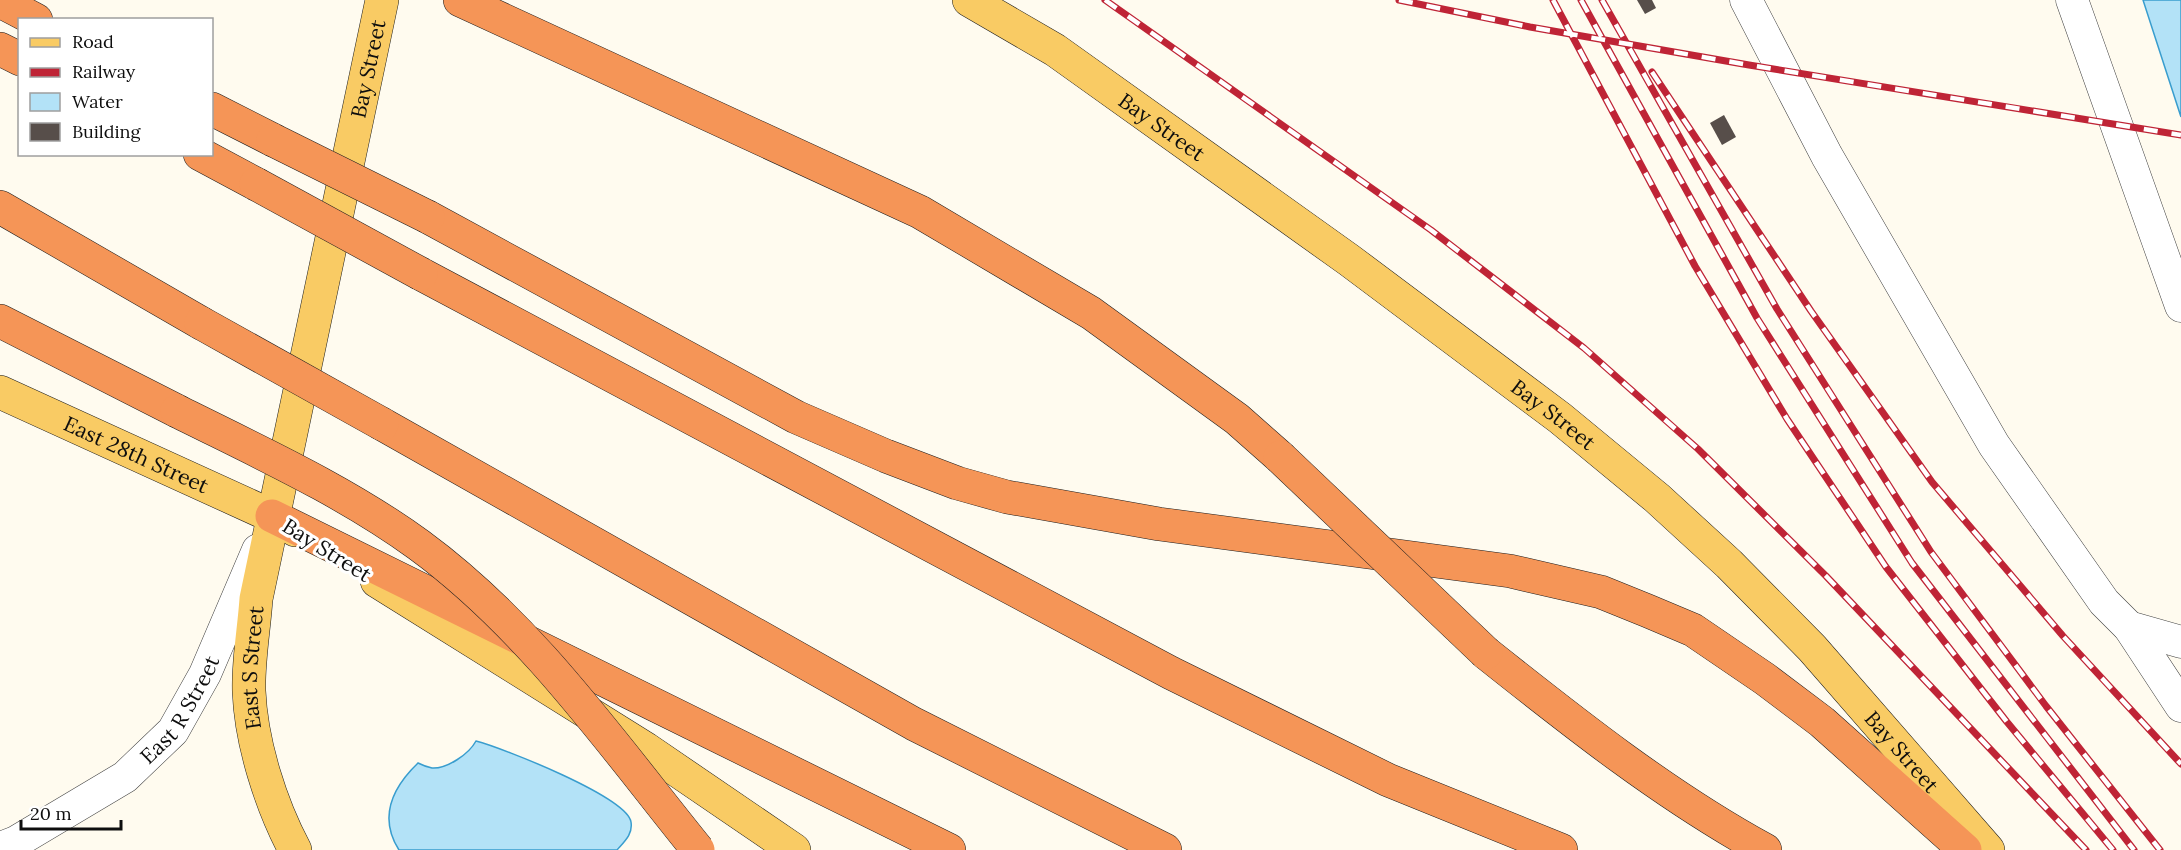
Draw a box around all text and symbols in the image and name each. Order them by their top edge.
street label: Bay Street [344,16,391,120]
legend [18,18,213,156]
text: Road [72,30,114,53]
text: Railway [72,60,136,83]
street label: Bay Street [1114,86,1211,167]
text: Water [72,90,123,113]
text: Building [72,120,142,143]
street label: Bay Street [1506,373,1602,456]
street label: East 28th Street [60,410,214,499]
street label: Bay Street [278,512,377,588]
street label: East S Street [235,604,269,732]
street label: East R Street [134,650,225,769]
street label: Bay Street [1859,705,1946,799]
scale bar [21,793,122,831]
text: 20 m [30,802,72,825]

